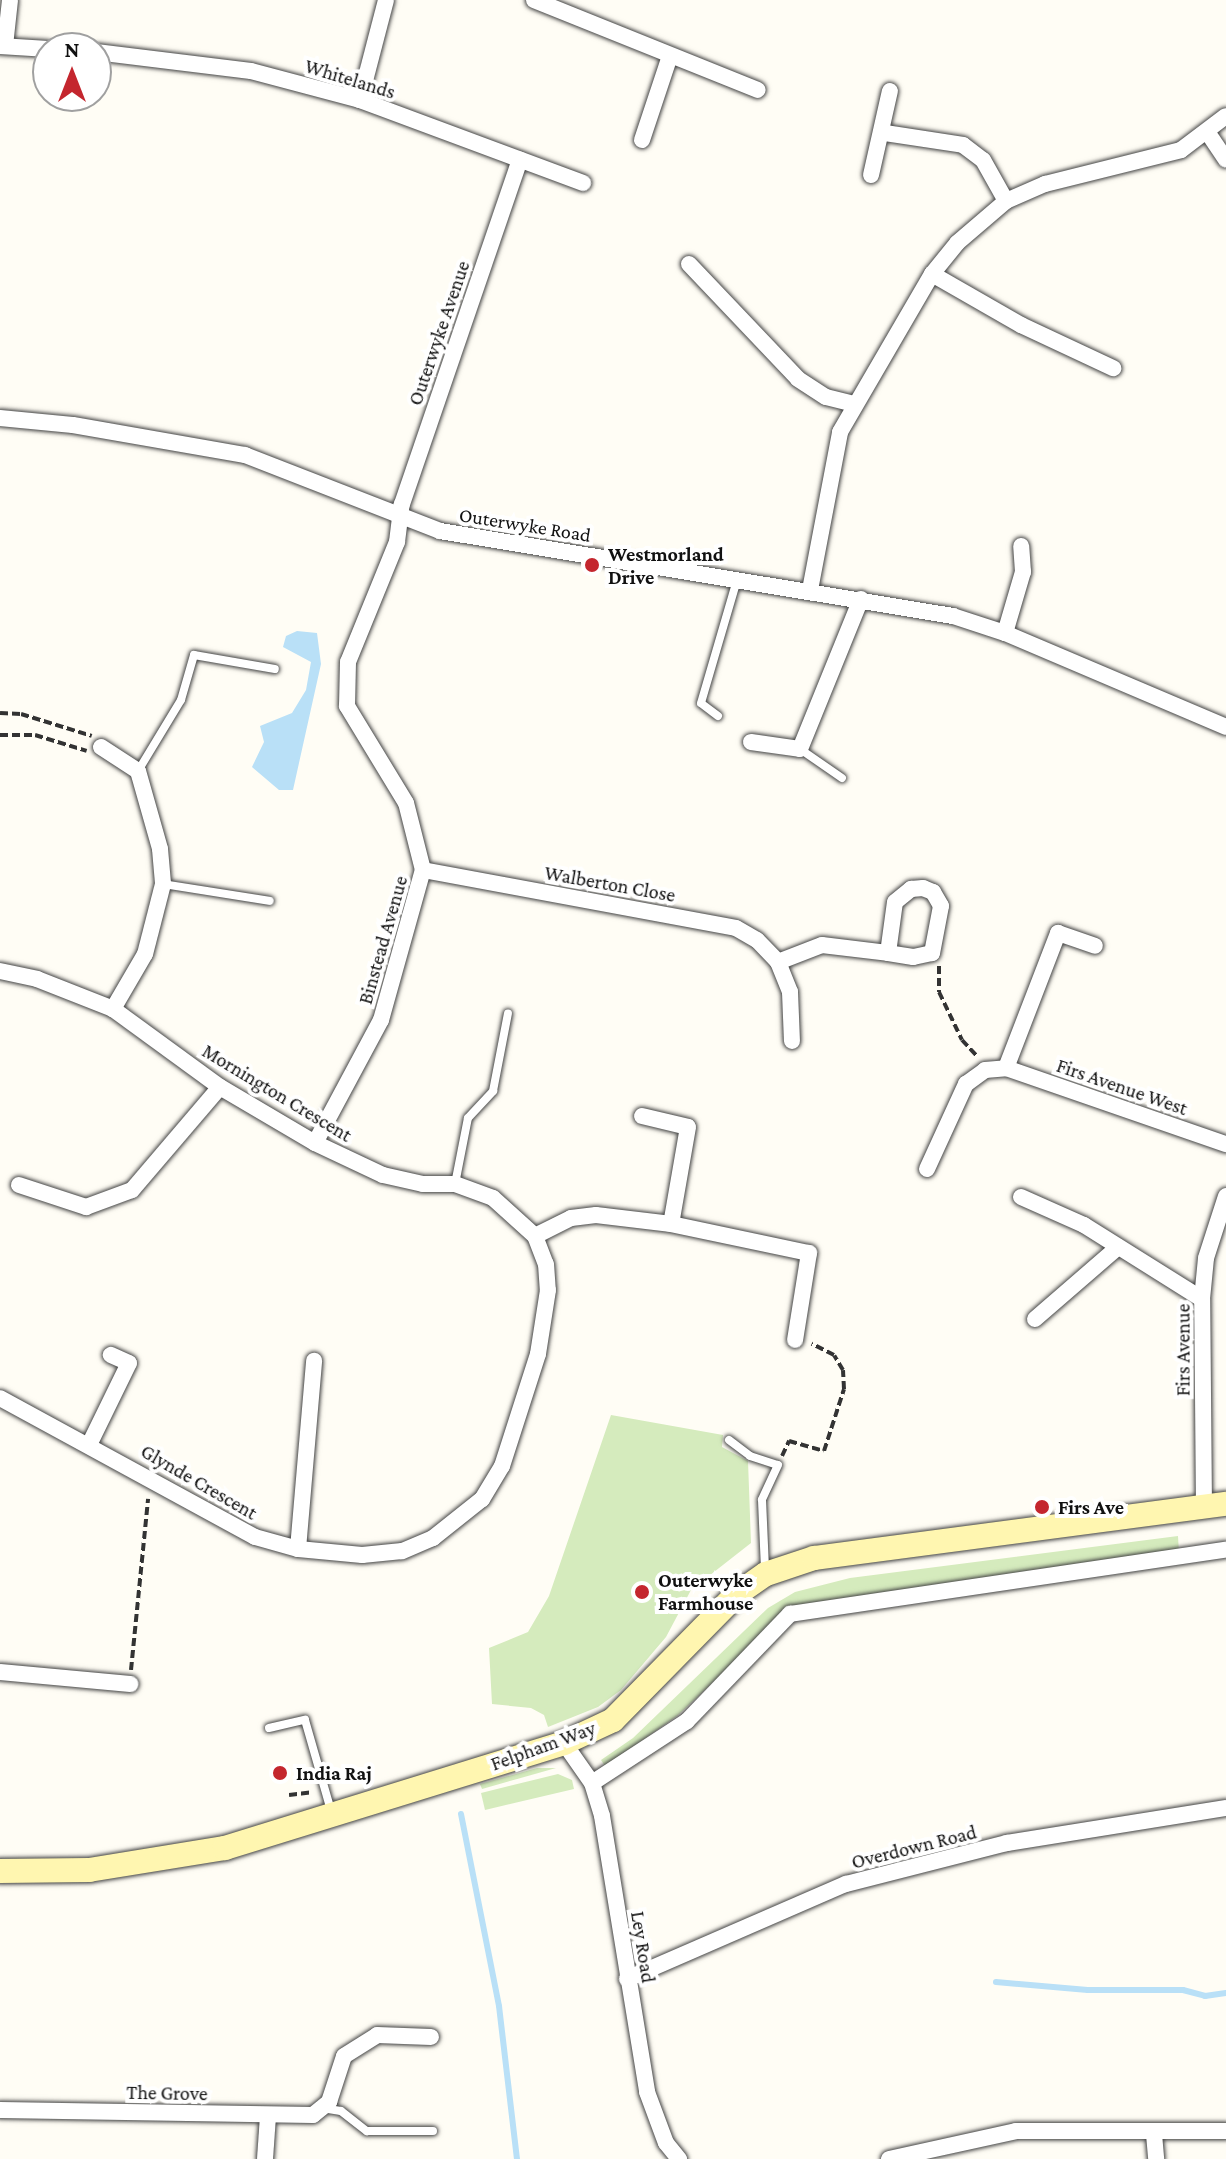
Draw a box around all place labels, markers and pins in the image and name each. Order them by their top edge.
place label: Westmorland Drive [608,542,724,589]
marker: Westmorland Drive [583,556,601,574]
place label: Firs Ave [1058,1495,1124,1519]
marker: Firs Ave [1033,1498,1051,1516]
place label: Outerwyke Farmhouse [658,1568,753,1615]
marker: Outerwyke Farmhouse [633,1583,651,1601]
place label: India Raj [296,1761,372,1785]
marker: India Raj [271,1764,289,1782]

